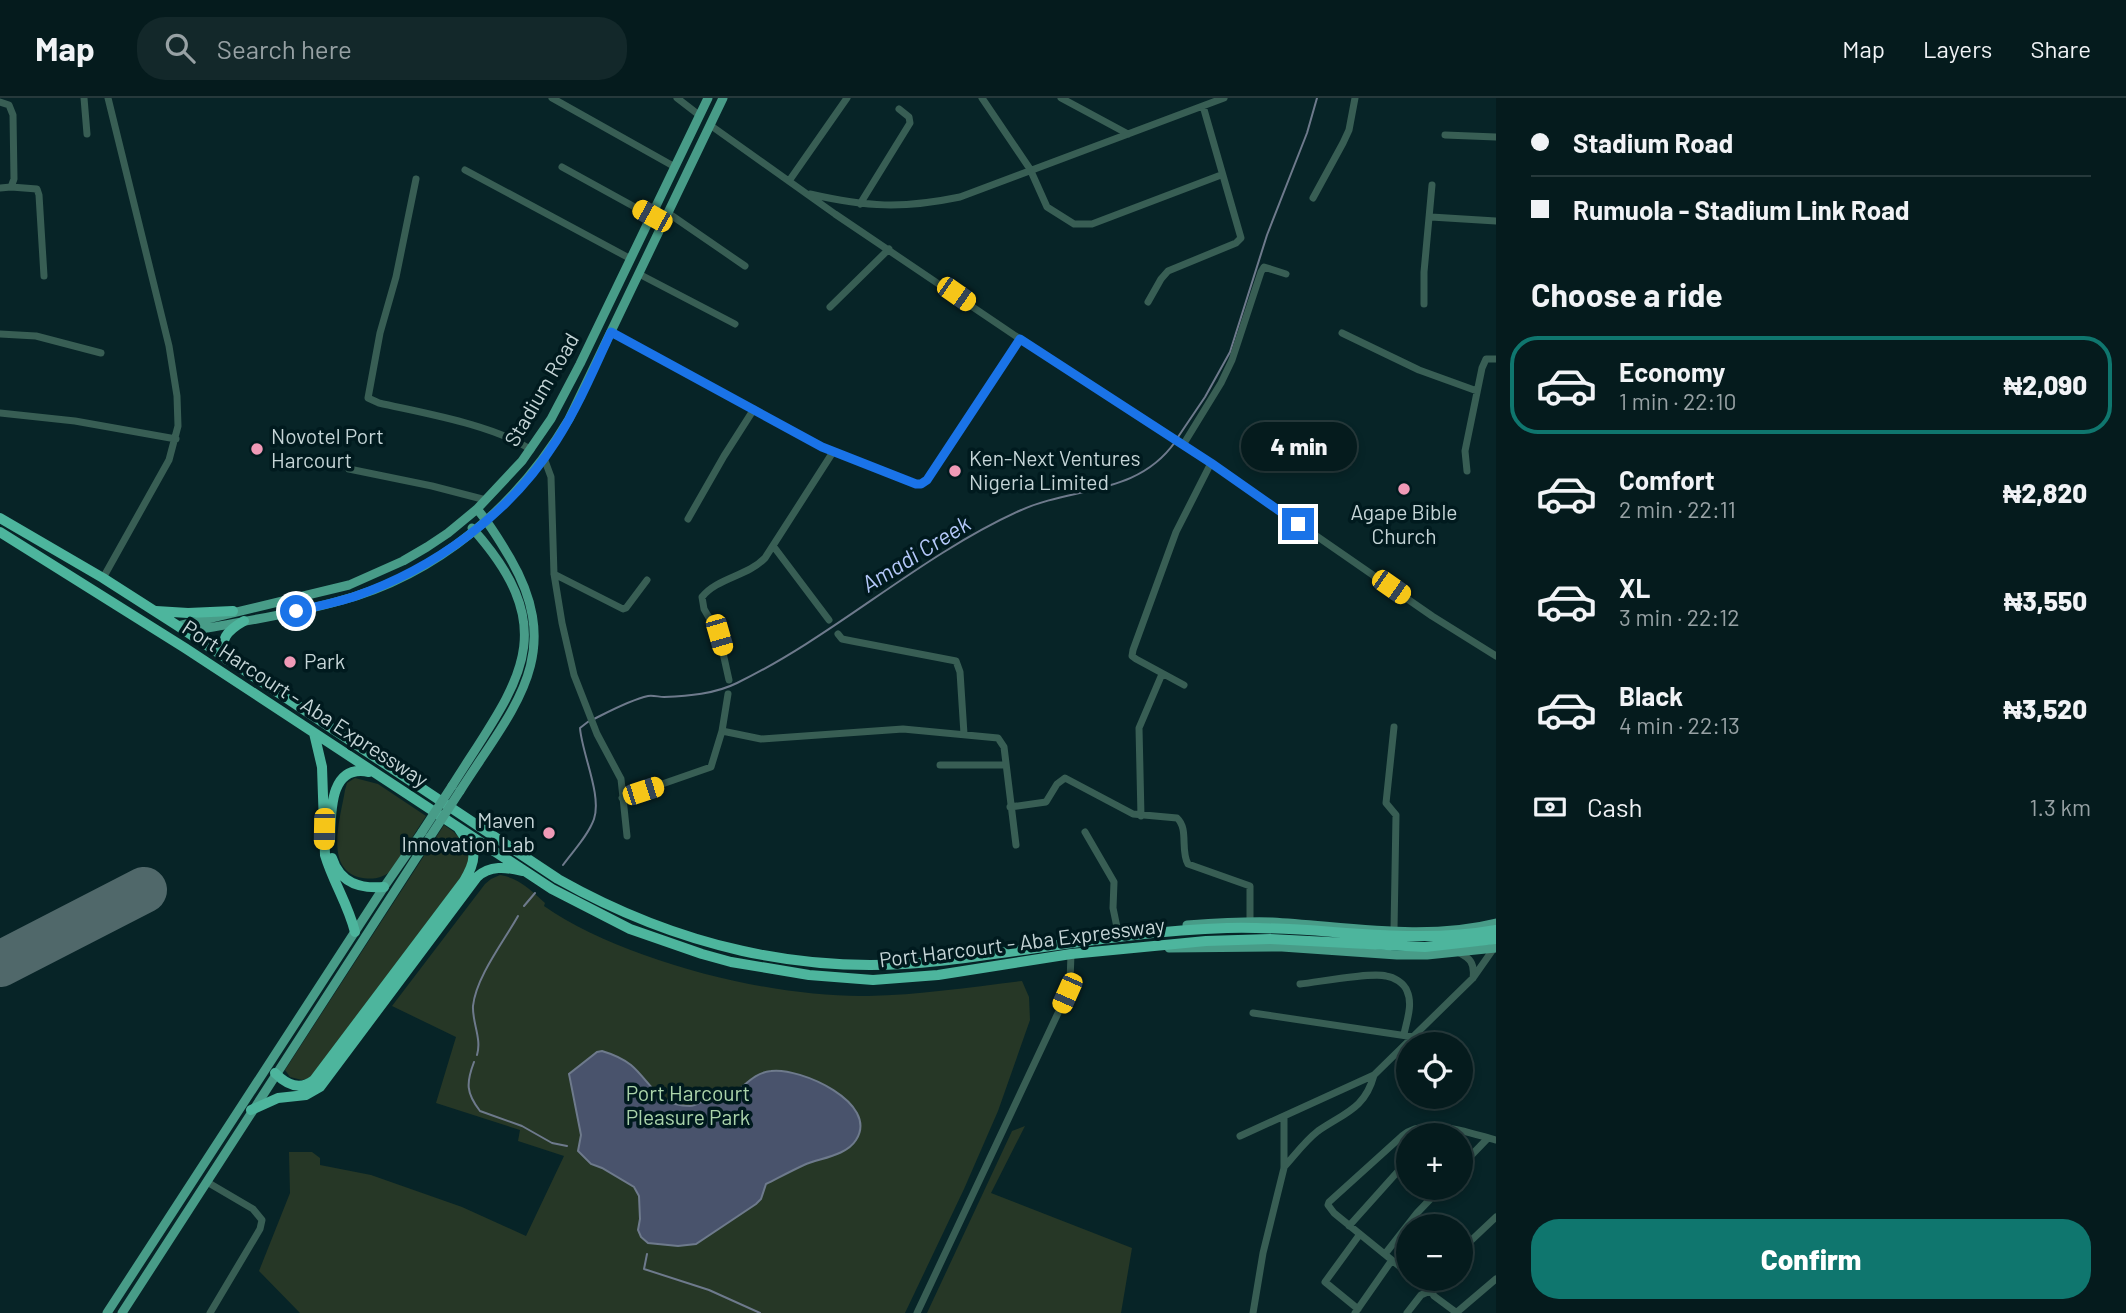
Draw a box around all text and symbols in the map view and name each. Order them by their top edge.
search box [137,17,627,80]
text: Map [35,28,95,68]
icon: search [161,29,199,67]
text: Search here [217,33,352,64]
text: Map [1842,34,1885,63]
text: Layers [1923,34,1992,63]
text: Share [2030,34,2091,63]
text: Stadium Road [1573,127,1733,158]
text: Rumuola - Stadium Link Road [1573,194,1910,225]
car [629,197,676,235]
car [933,273,980,315]
text: Choose a ride [1531,275,1723,313]
street label: Stadium Road [498,328,583,450]
icon: car [1535,354,1598,417]
text: Economy [1619,356,1725,387]
text: ₦2,090 [2004,369,2087,400]
text: 1 min · 22:10 [1619,387,1736,415]
callout: 4 min [1240,422,1356,472]
place label: Novotel Port Harcourt [271,423,384,472]
text: 4 min [1271,432,1327,460]
marker: Novotel Port Harcourt [249,441,265,457]
place label: Ken-Next Ventures Nigeria Limited [969,445,1141,494]
icon: car [1535,462,1598,525]
marker: Ken-Next Ventures Nigeria Limited [947,463,963,479]
text: Comfort [1619,464,1715,495]
text: ₦2,820 [2003,477,2087,508]
marker: Agape Bible Church [1396,481,1412,497]
text: 2 min · 22:11 [1619,495,1736,523]
place label: Agape Bible Church [1350,499,1458,548]
route end [1282,508,1314,540]
water label: Amadi Creek [856,509,975,598]
car [1368,566,1415,608]
icon: car [1535,570,1598,633]
text: XL [1619,572,1650,603]
text: ₦3,550 [2004,585,2087,616]
route start [280,595,312,627]
text: 3 min · 22:12 [1619,603,1740,631]
car [704,612,735,658]
street label: Port Harcourt - Aba Expressway [178,614,433,792]
place label: Park [304,648,345,673]
marker: Park [282,654,298,670]
icon: car [1535,678,1598,741]
text: Black [1619,680,1683,711]
text: ₦3,520 [2003,693,2087,724]
text: 4 min · 22:13 [1619,711,1740,739]
car [620,775,667,807]
icon: cash [1531,788,1569,826]
text: Cash [1587,791,1642,822]
text: 1.3 km [2030,793,2091,821]
place label: Maven Innovation Lab [402,807,535,856]
car [314,808,335,850]
marker: Maven Innovation Lab [541,825,557,841]
street label: Port Harcourt - Aba Expressway [878,912,1166,971]
car [1049,970,1086,1016]
map controls [1396,1032,1473,1291]
button: locate [1396,1032,1473,1109]
park label: Port Harcourt Pleasure Park [626,1080,750,1129]
button: + [1396,1123,1473,1200]
button: − [1396,1214,1473,1291]
button: Confirm [1531,1219,2091,1299]

